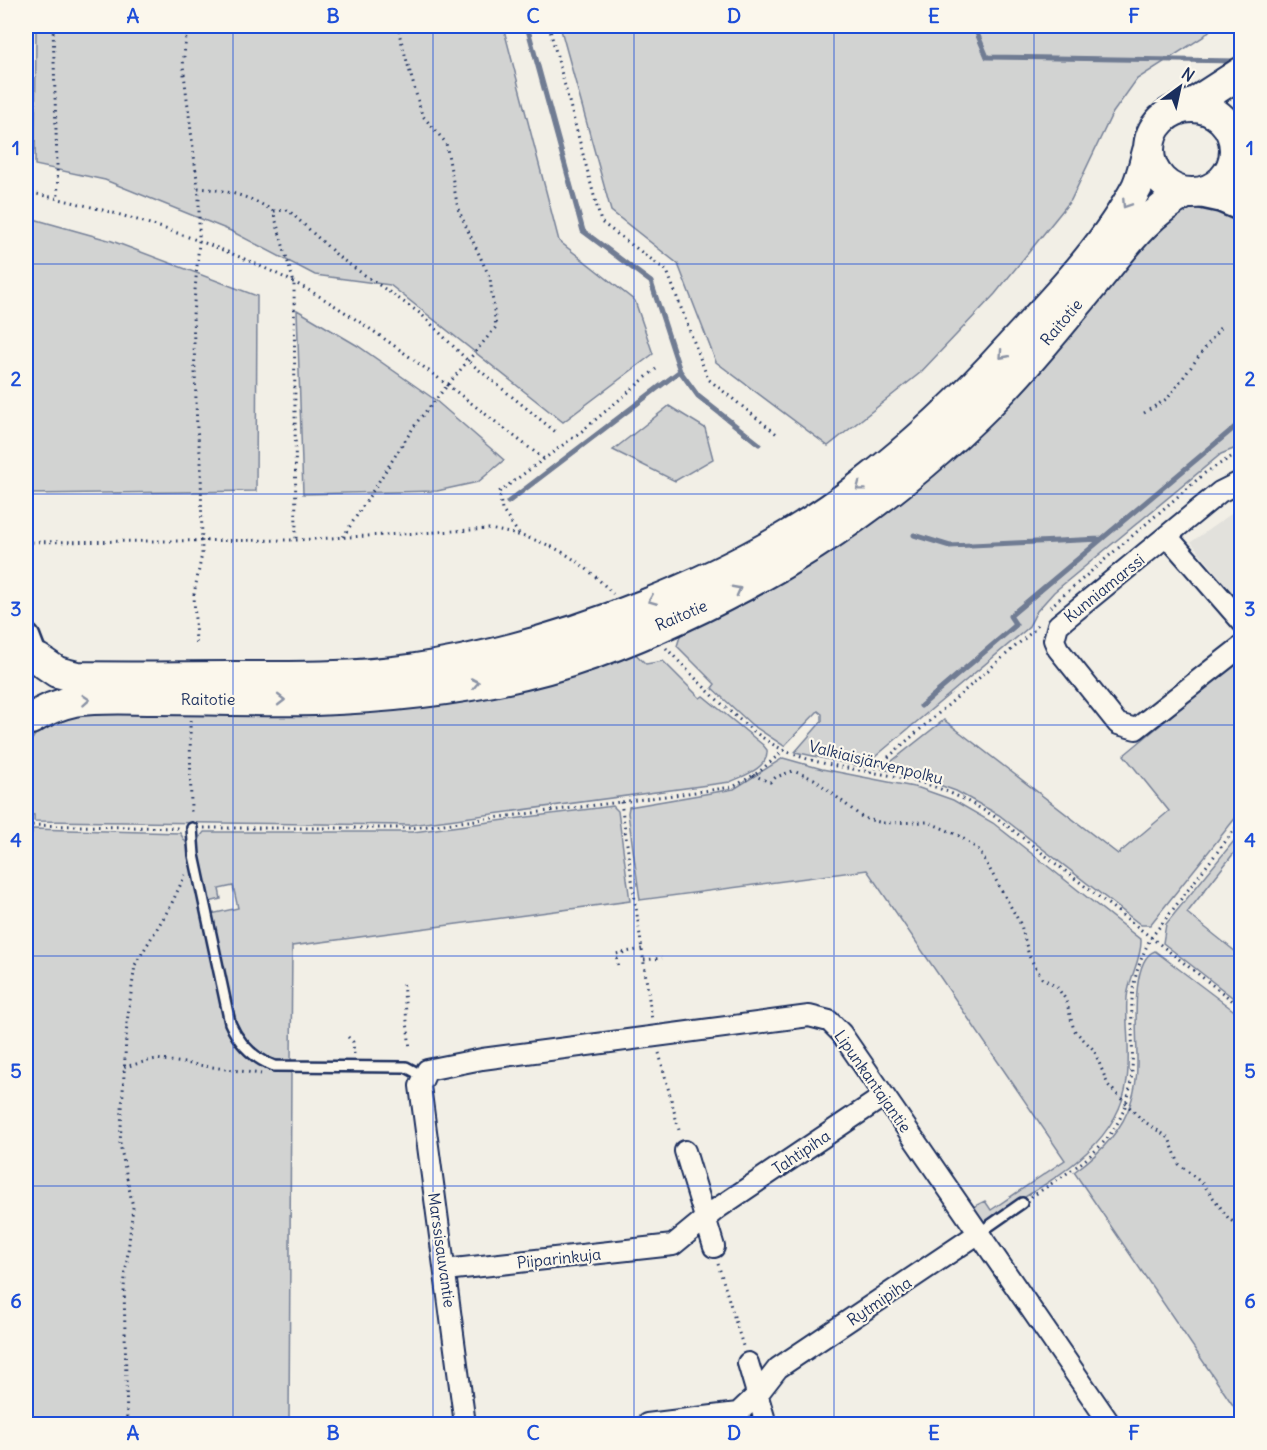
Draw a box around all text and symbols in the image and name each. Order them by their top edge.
text: A [127,3,140,28]
text: B [326,3,340,28]
text: C [526,3,540,28]
text: D [727,3,741,28]
text: E [928,3,940,28]
text: F [1128,3,1140,28]
north arrow [1150,57,1210,117]
text: N [1178,63,1198,86]
text: 1 [12,135,20,160]
text: 1 [1246,135,1254,160]
one-way arrow [1122,197,1133,208]
street label: Raitotie [1036,295,1086,349]
one-way arrow [999,348,1010,359]
text: 2 [11,366,22,391]
text: 2 [1245,366,1256,391]
one-way arrow [855,479,866,490]
street label: Kunniamarssi [1060,549,1148,627]
one-way arrow [730,586,741,597]
one-way arrow [648,593,659,605]
street label: Raitotie [652,595,710,635]
text: 3 [10,596,22,621]
text: 3 [1244,596,1256,621]
one-way arrow [469,677,479,690]
street label: Raitotie [181,689,235,709]
one-way arrow [81,694,90,707]
one-way arrow [276,694,285,706]
street label: Valkiaisjärvenpolku [807,736,945,788]
text: 4 [10,827,22,852]
text: 4 [1244,827,1256,852]
street label: Lipunkantajantie [830,1026,916,1136]
text: 5 [10,1058,22,1083]
text: 5 [1244,1058,1256,1083]
street label: Tahtipiha [768,1125,834,1179]
street label: Marssisauvantie [424,1191,460,1309]
street label: Piiparinkuja [516,1244,602,1272]
street label: Rytmipiha [843,1272,915,1330]
text: 6 [10,1288,22,1313]
text: 6 [1244,1288,1256,1313]
text: A [127,1420,140,1445]
text: B [326,1420,340,1445]
text: C [526,1420,540,1445]
text: D [727,1420,741,1445]
text: E [928,1420,940,1445]
text: F [1128,1420,1140,1445]

